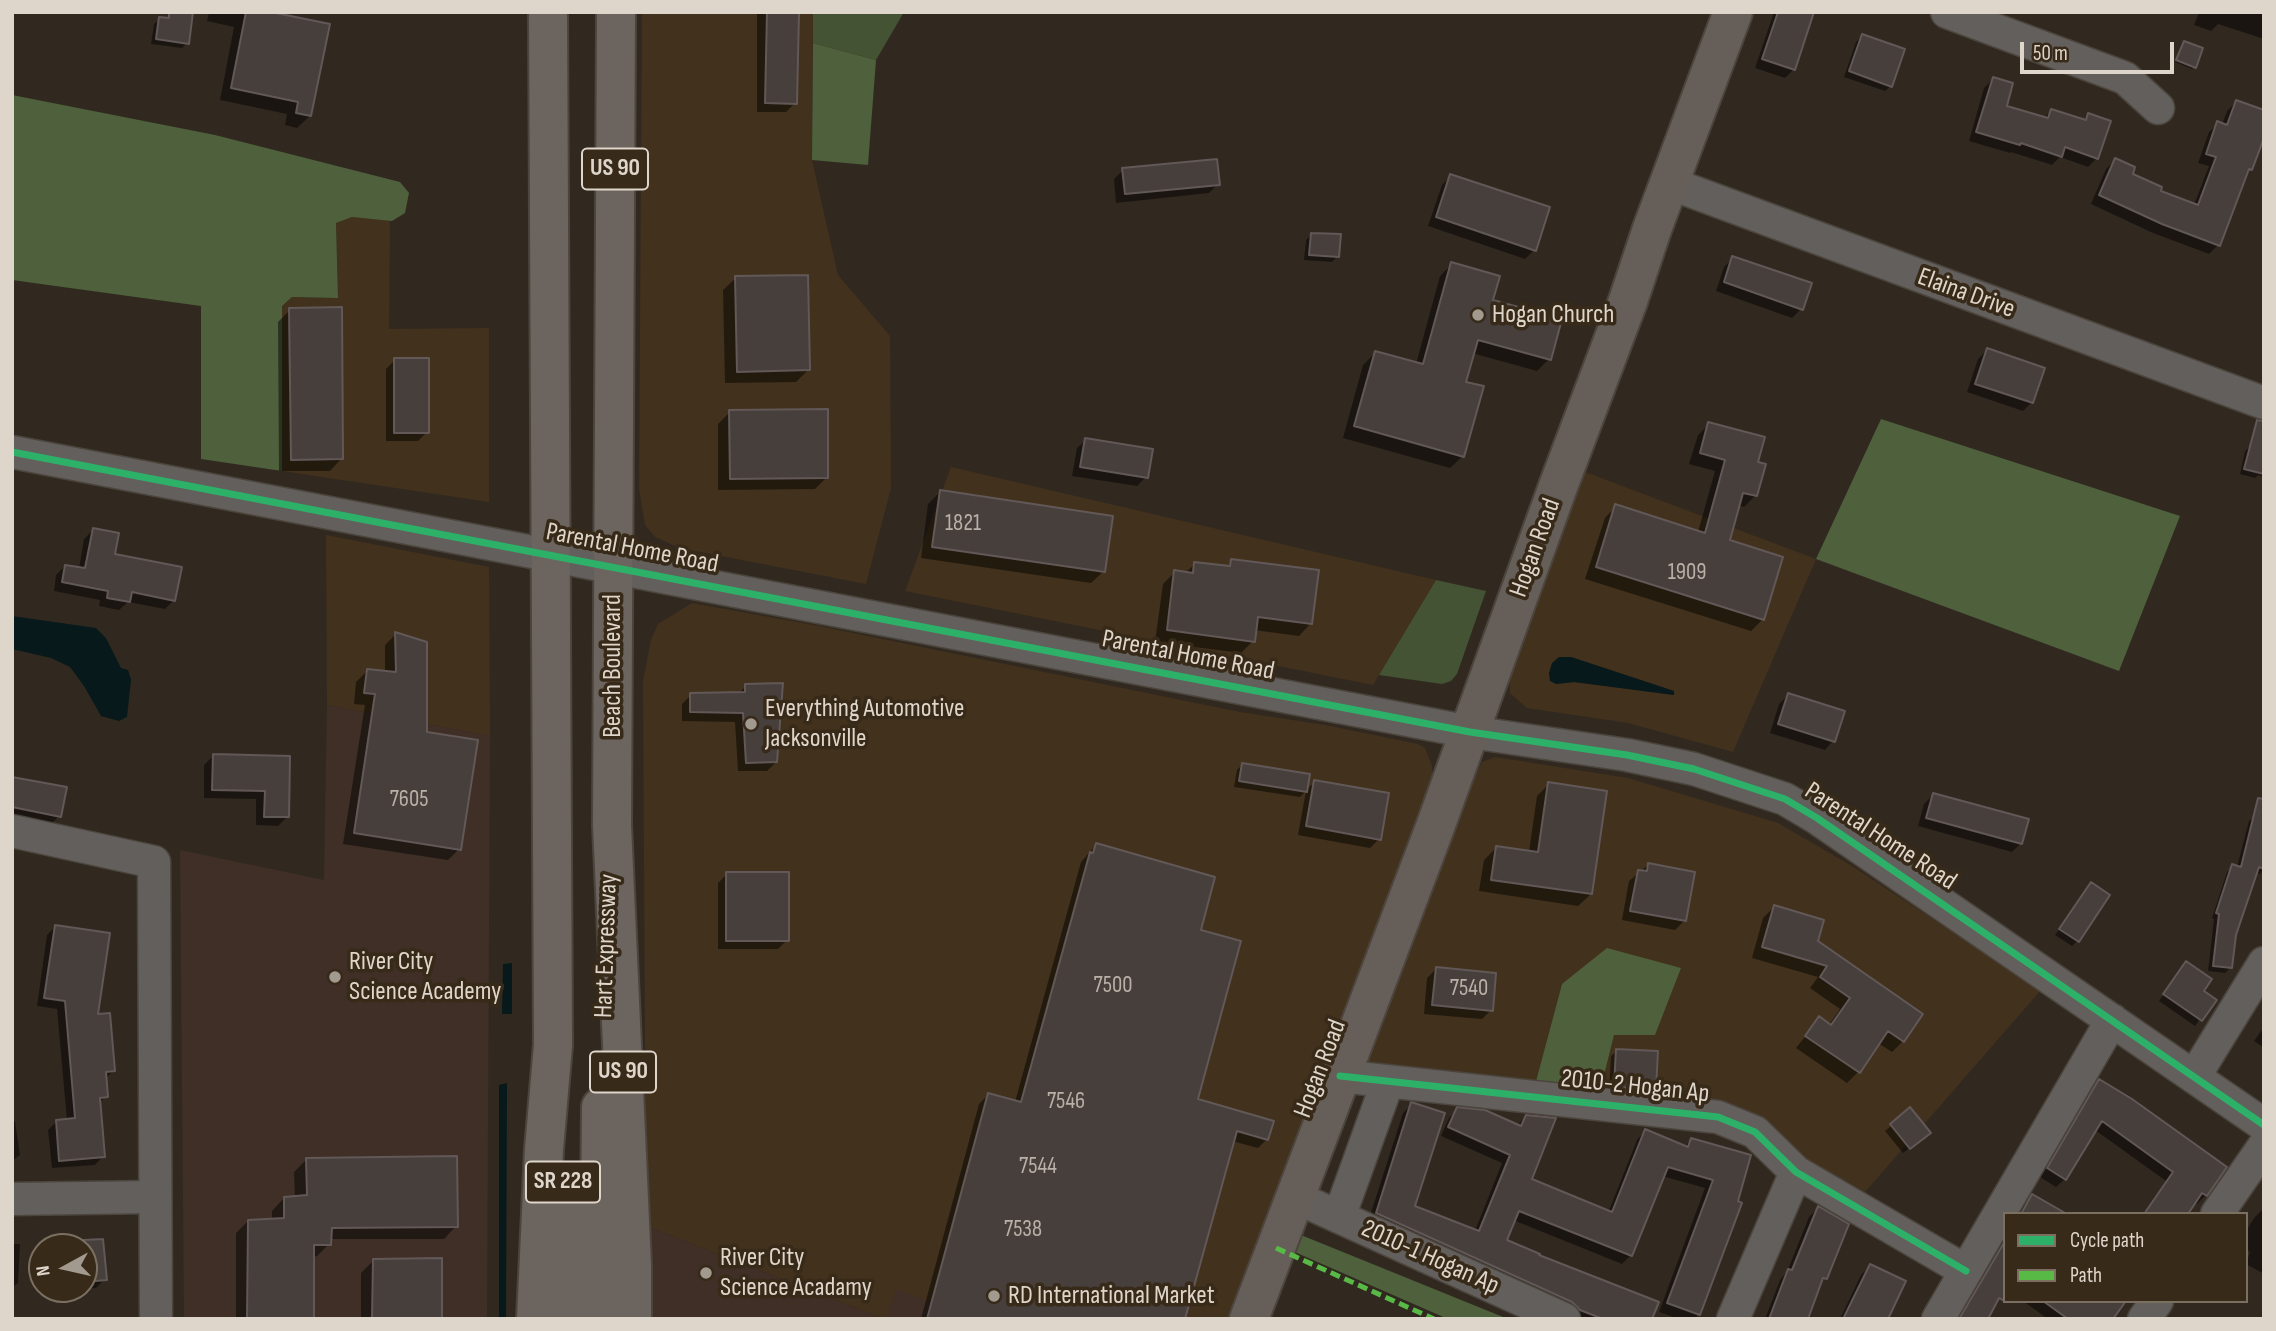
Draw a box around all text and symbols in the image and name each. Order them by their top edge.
scale bar [2024,28,2178,72]
text: 50 m [2033,41,2068,66]
road number: US 90 [582,148,648,190]
street label: Elaina Drive [1913,262,2019,326]
place label: Hogan Church [1492,299,1614,331]
marker: Hogan Church [1470,307,1486,323]
street label: Hogan Road [1504,494,1568,602]
house number: 1821 [945,510,981,538]
street label: Parental Home Road [543,517,721,581]
house number: 1909 [1668,559,1706,587]
street label: Beach Boulevard [597,594,629,738]
street label: Parental Home Road [1099,624,1277,688]
place label: Everything Automotive Jacksonville [765,693,965,754]
marker: Everything Automotive Jacksonville [743,716,759,732]
street label: Parental Home Road [1798,776,1962,898]
house number: 7605 [390,786,428,814]
street label: Hart Expressway [589,873,625,1019]
place label: River City Science Academy [349,946,501,1007]
marker: River City Science Academy [327,969,343,985]
house number: 7500 [1094,972,1132,1000]
house number: 7540 [1450,975,1488,1003]
street label: Hogan Road [1288,1016,1354,1122]
road number: US 90 [590,1052,656,1092]
street label: 2010-2 Hogan Ap [1559,1064,1711,1110]
house number: 7546 [1047,1088,1085,1116]
house number: 7544 [1019,1153,1057,1181]
road number: SR 228 [526,1162,600,1202]
legend [2003,1212,2248,1303]
street label: 2010-1 Hogan Ap [1356,1214,1504,1302]
house number: 7538 [1004,1216,1042,1244]
text: Cycle path [2070,1228,2144,1253]
north arrow [28,1233,98,1303]
place label: River City Science Acadamy [720,1242,872,1304]
text: Path [2070,1263,2102,1288]
text: N [32,1264,56,1277]
marker: River City Science Acadamy [698,1265,714,1281]
place label: RD International Market [1008,1280,1215,1312]
marker: RD International Market [986,1288,1002,1304]

